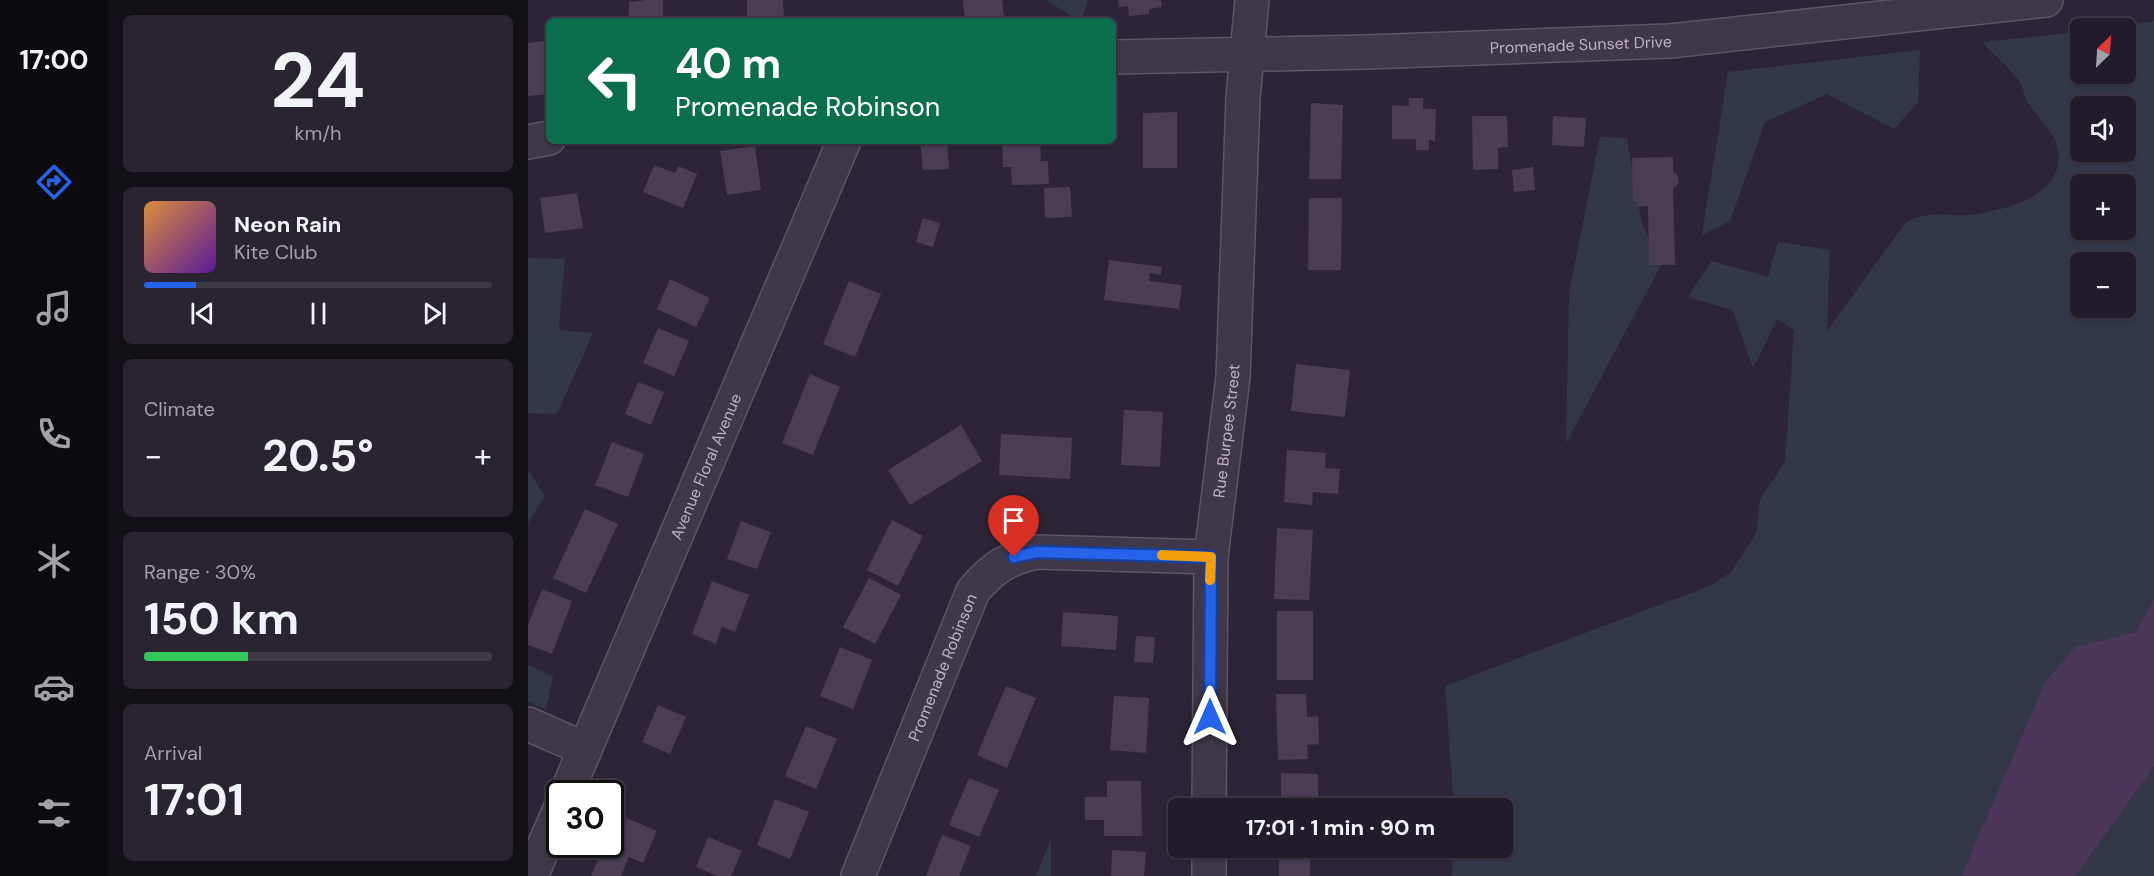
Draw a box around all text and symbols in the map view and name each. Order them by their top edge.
north arrow [2070,18,2136,84]
map controls [2070,18,2136,318]
text: 24 [270,30,366,131]
street label: Promenade Sunset Drive [1489,30,1672,58]
text: 40 m [675,36,781,91]
text: 17:00 [19,42,89,77]
icon: left [576,42,654,120]
text: Promenade Robinson [675,89,940,124]
button: sound [2070,96,2136,162]
text: km/h [294,120,342,146]
icon: directions [33,161,75,203]
button: + [2070,174,2136,240]
text: Neon Rain [234,210,341,239]
text: Kite Club [234,239,318,265]
button: − [2070,252,2136,318]
icon: music [33,287,75,329]
icon: previous [186,297,219,330]
icon: pause [302,297,335,330]
icon: next [418,297,451,330]
street label: Rue Burpee Street [1208,364,1244,499]
street label: Avenue Floral Avenue [665,390,746,543]
text: Climate [144,396,215,422]
icon: phone [33,413,75,455]
text: 20.5° [262,426,374,485]
text: − [144,434,162,477]
text: + [474,434,492,477]
pin [988,495,1039,557]
icon: arrive [997,504,1030,537]
icon: climate [33,540,75,582]
text: Range · 30% [144,559,256,585]
text: 150 km [144,589,299,648]
street label: Promenade Robinson [903,590,981,744]
icon: car [33,666,75,708]
position arrow [1178,685,1242,749]
text: Arrival [144,740,202,766]
text: 17:01 [144,770,244,829]
speed limit sign: 30 [546,780,624,858]
icon: filters [33,792,75,834]
text: 17:01 · 1 min · 90 m [1246,813,1435,842]

